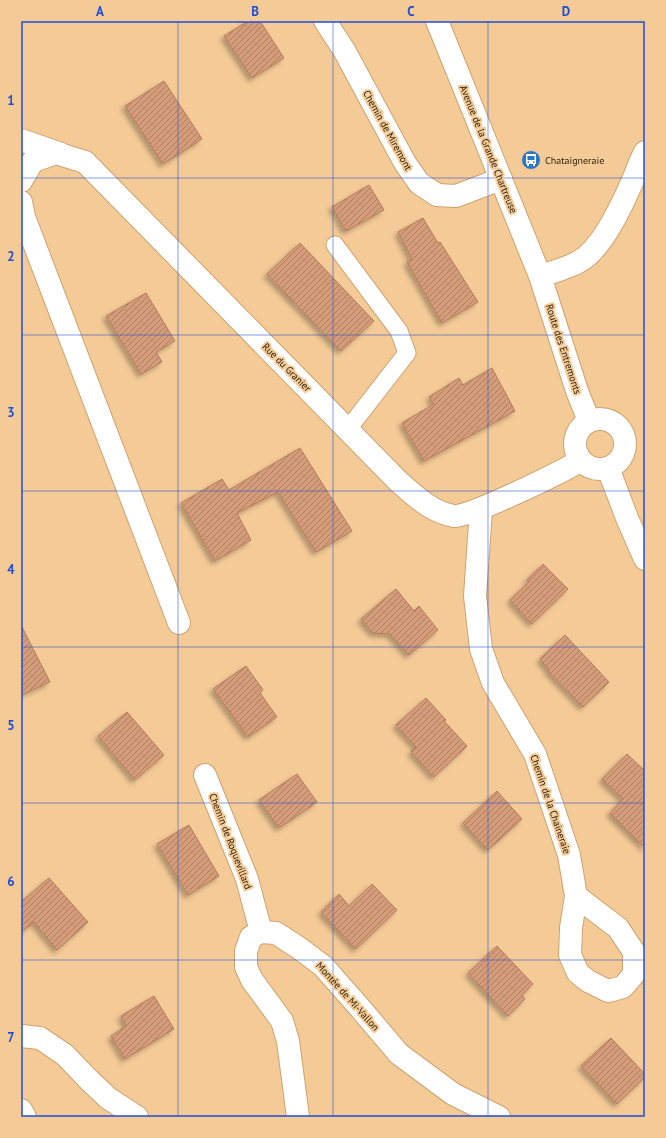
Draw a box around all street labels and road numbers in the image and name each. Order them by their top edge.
street label: Avenue de la Grande Chartreuse [457,83,520,215]
street label: Chemin de Miremont [360,88,415,173]
street label: Route des Entremonts [543,303,584,396]
street label: Rue du Granier [260,340,314,395]
street label: Chemin de la Chaineraie [527,753,574,856]
street label: Chemin de Roquevillard [206,791,255,891]
street label: Montée de Mi-Vallon [313,959,382,1034]

